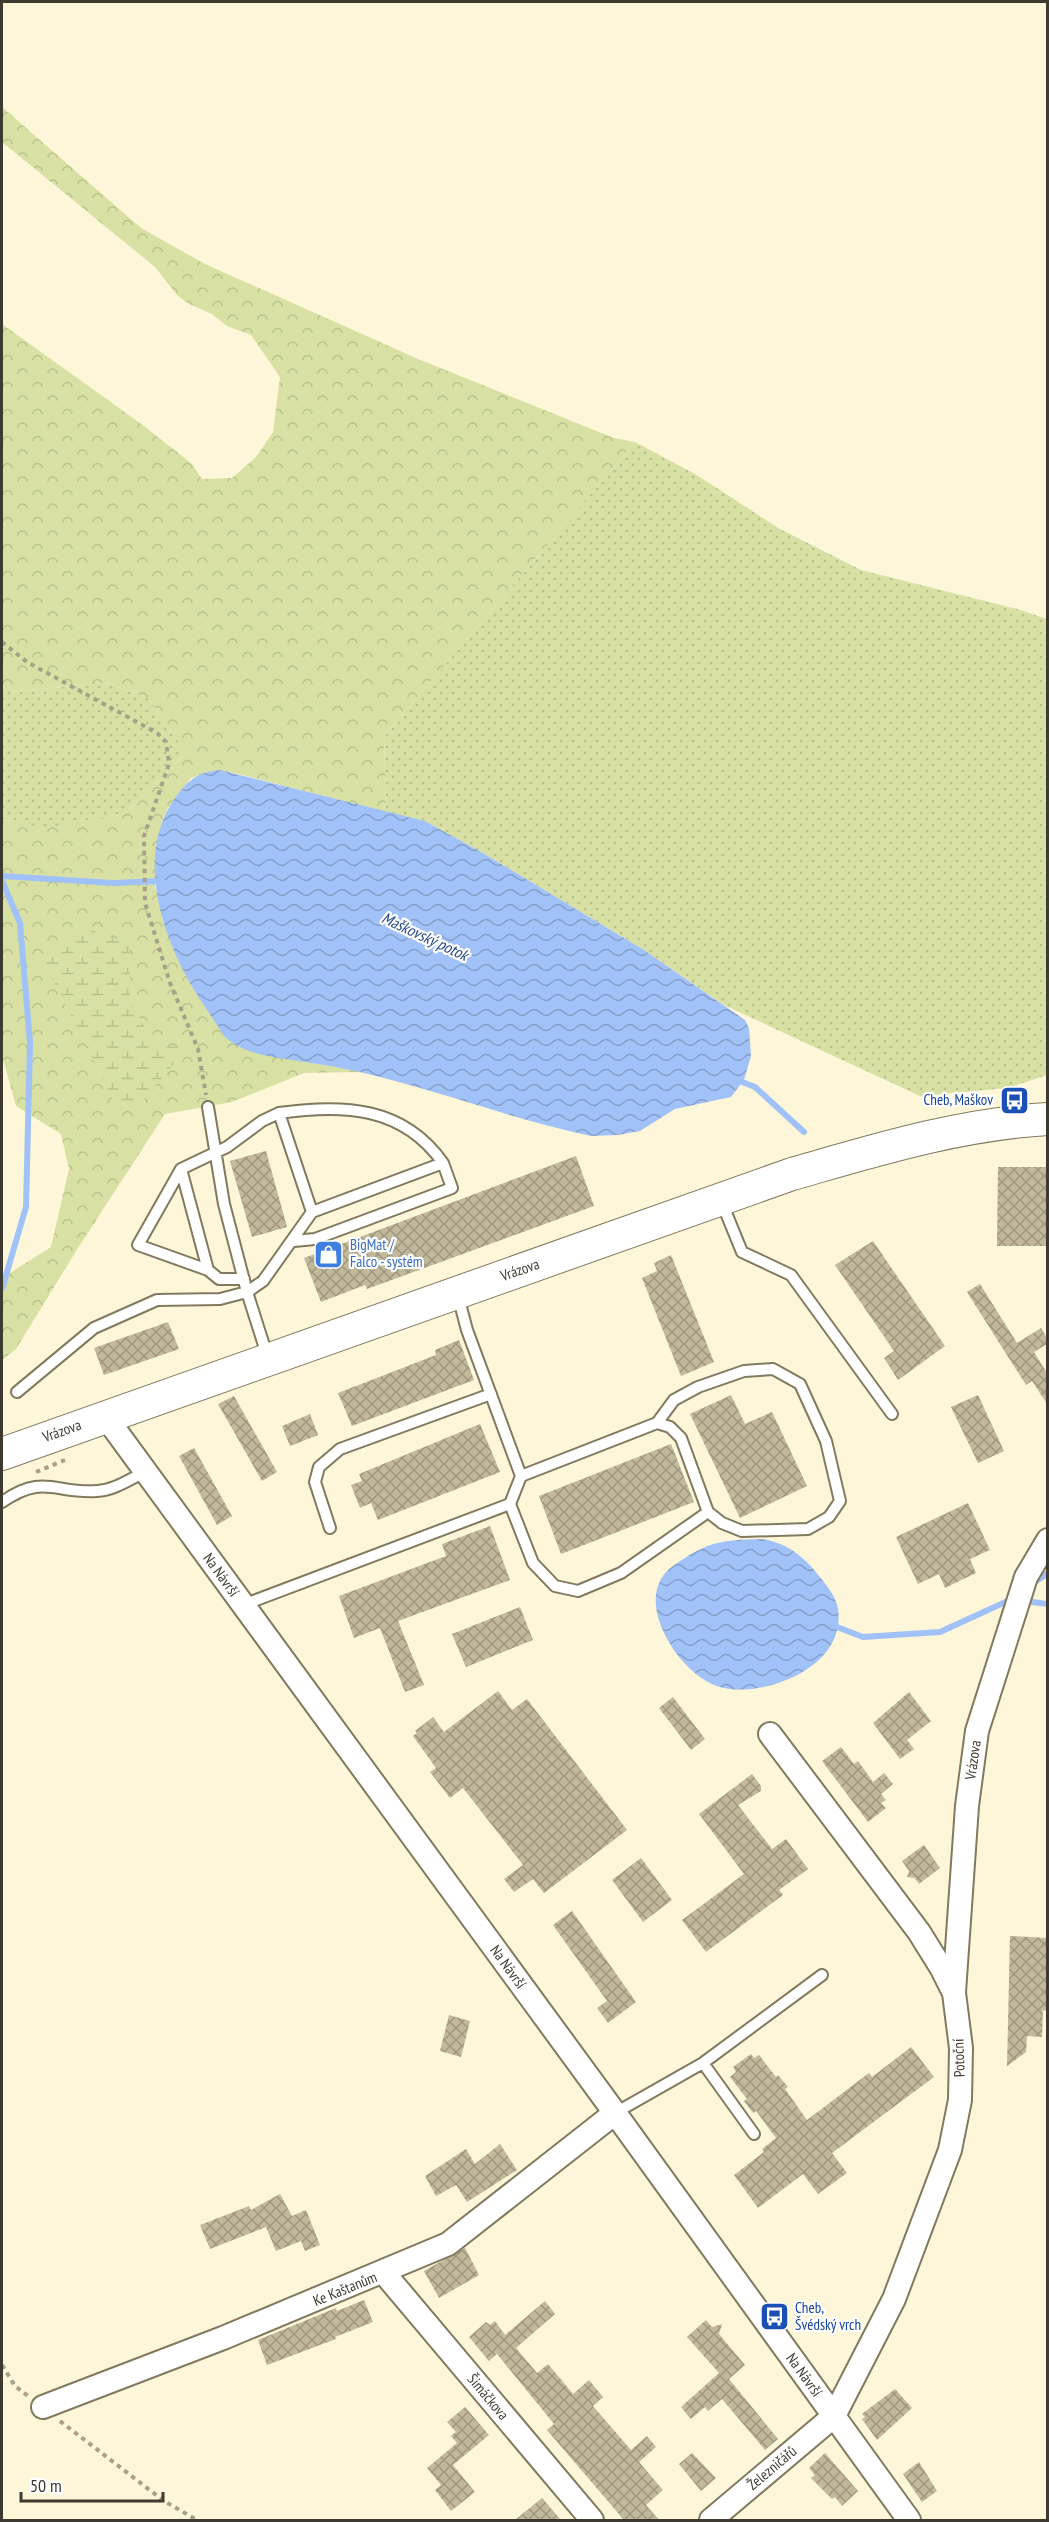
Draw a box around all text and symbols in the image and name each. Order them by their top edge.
water label: Maškovský potok [379,907,473,965]
bus stop icon: Cheb, Maškov [998,1084,1030,1116]
place label: Cheb, Maškov [923,1090,993,1109]
place label: BigMat / Falco - systém [350,1235,423,1271]
shop icon: BigMat / Falco - systém [313,1238,345,1270]
street label: Vrázova [497,1254,542,1285]
street label: Vrázova [39,1415,84,1447]
street label: Na Návrší [199,1549,244,1601]
street label: Vrázova [960,1739,985,1782]
street label: Na Návrší [486,1941,531,1993]
street label: Potoční [948,2038,969,2078]
street label: Ke Kaštanům [310,2267,380,2310]
place label: Cheb, Švédský vrch [795,2298,861,2334]
bus stop icon: Cheb, Švédský vrch [758,2301,790,2333]
street label: Na Návrší [782,2349,827,2401]
street label: Šimáčkova [464,2370,513,2424]
street label: Železničářů [743,2441,800,2494]
scale bar [21,2465,164,2503]
text: 50 m [30,2474,62,2497]

